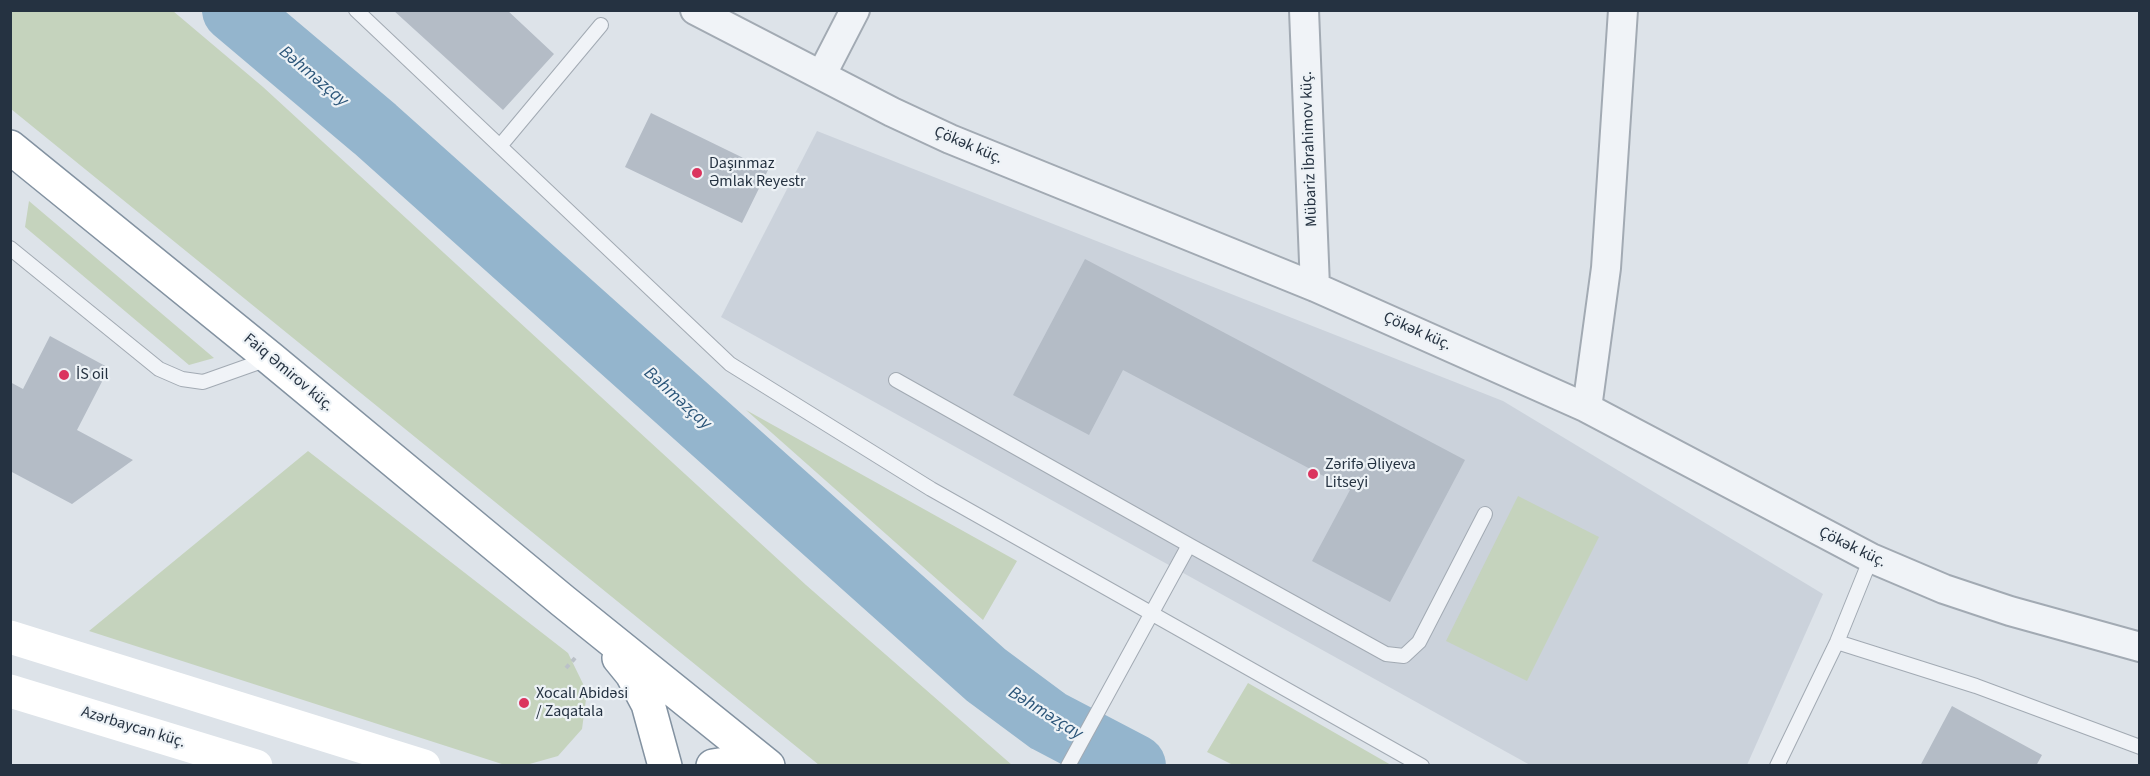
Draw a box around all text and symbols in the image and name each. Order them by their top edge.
water label: Bəhməzçay [274,42,352,112]
street label: Mübariz İbrahimov küç. [1298,71,1322,227]
street label: Çökək küç. [931,123,1005,169]
place label: Daşınmaz Əmlak Reyestr [709,154,806,192]
marker: Daşınmaz Əmlak Reyestr [690,166,704,180]
street label: Çökək küç. [1380,308,1454,356]
street label: Faiq Əmirov küç. [239,330,337,416]
water label: Bəhməzçay [639,363,715,435]
place label: İS oil [76,365,109,385]
marker: İS oil [57,368,71,382]
place label: Zərifə Əliyeva Litseyi [1325,455,1416,493]
marker: Zərifə Əliyeva Litseyi [1306,467,1320,481]
street label: Çökək küç. [1815,523,1889,573]
water label: Bəhməzçay [1004,683,1086,745]
place label: Xocalı Abidəsi / Zaqatala [536,684,628,722]
marker: Xocalı Abidəsi / Zaqatala [517,696,531,710]
street label: Azərbaycan küç. [79,703,187,753]

